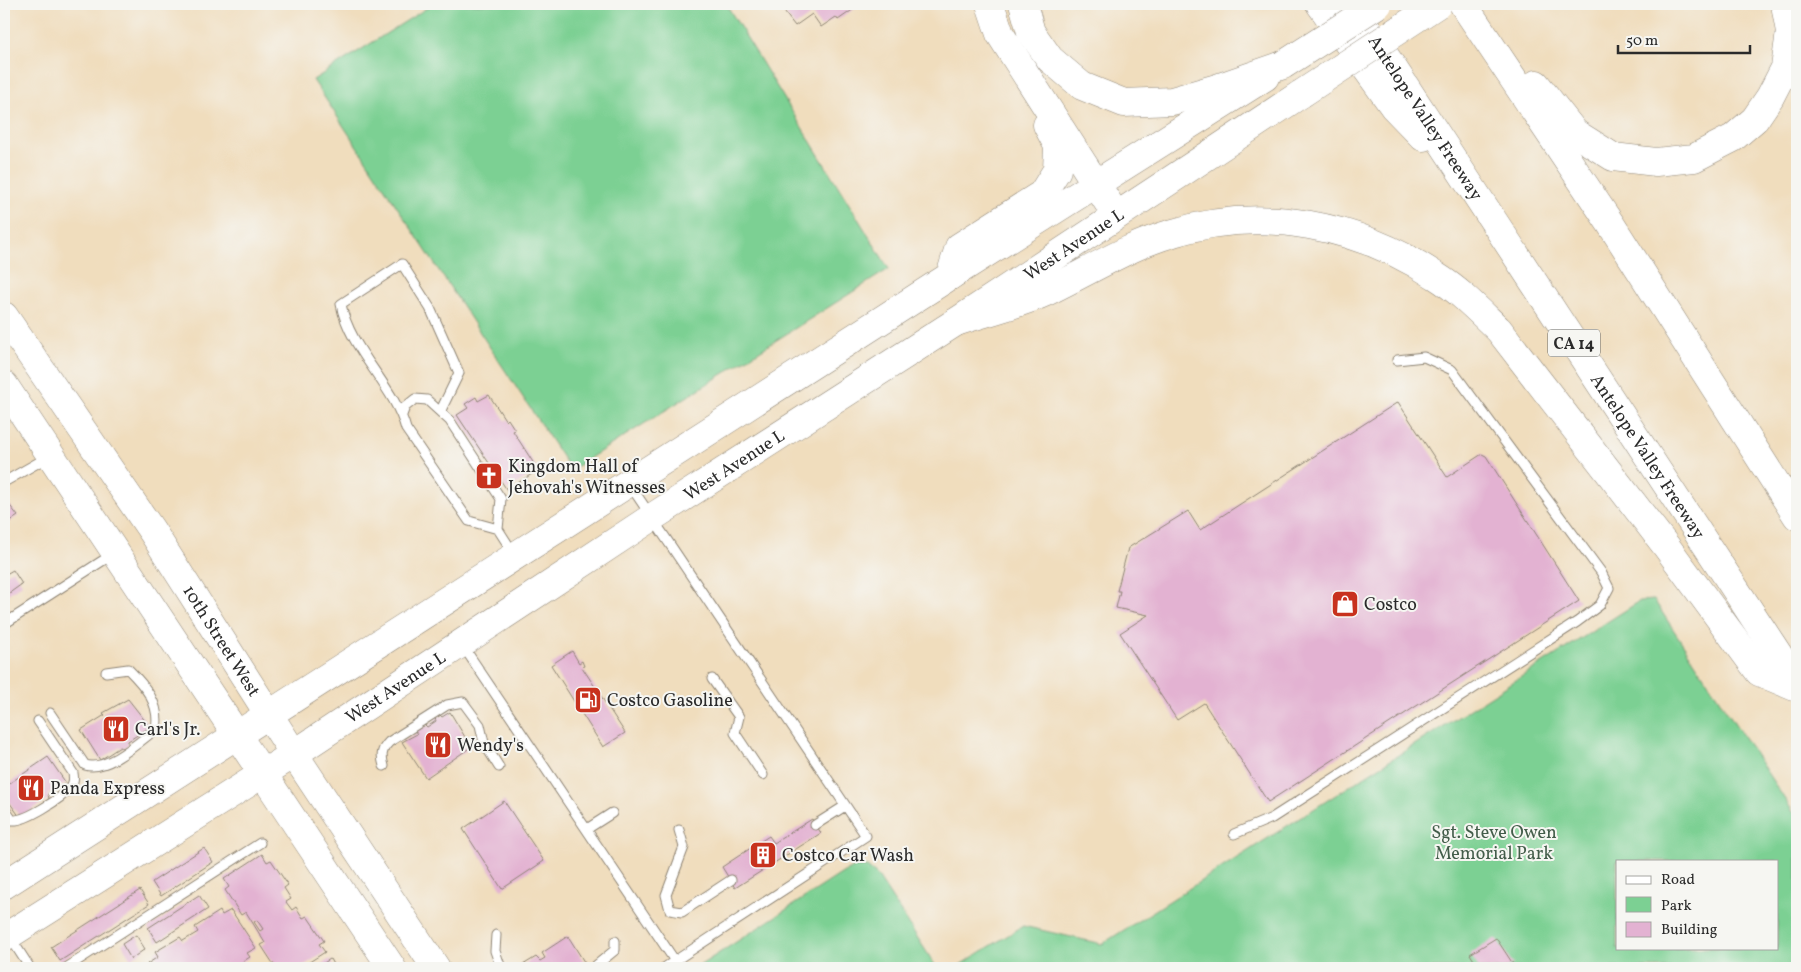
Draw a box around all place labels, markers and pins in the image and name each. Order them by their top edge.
place label: Kingdom Hall of Jehovah's Witnesses [508,455,665,501]
church icon: Kingdom Hall of Jehovah's Witnesses [474,461,504,491]
shop icon: Costco [1330,589,1360,619]
place label: Costco [1364,593,1417,618]
fuel station icon: Costco Gasoline [573,685,603,715]
place label: Costco Gasoline [607,689,733,714]
restaurant icon: Carl's Jr. [101,714,131,744]
place label: Carl's Jr. [135,718,201,743]
restaurant icon: Wendy's [423,730,453,760]
place label: Wendy's [457,734,524,759]
restaurant icon: Panda Express [16,773,46,803]
place label: Panda Express [50,777,165,802]
building icon: Costco Car Wash [748,840,778,870]
place label: Costco Car Wash [782,844,914,869]

